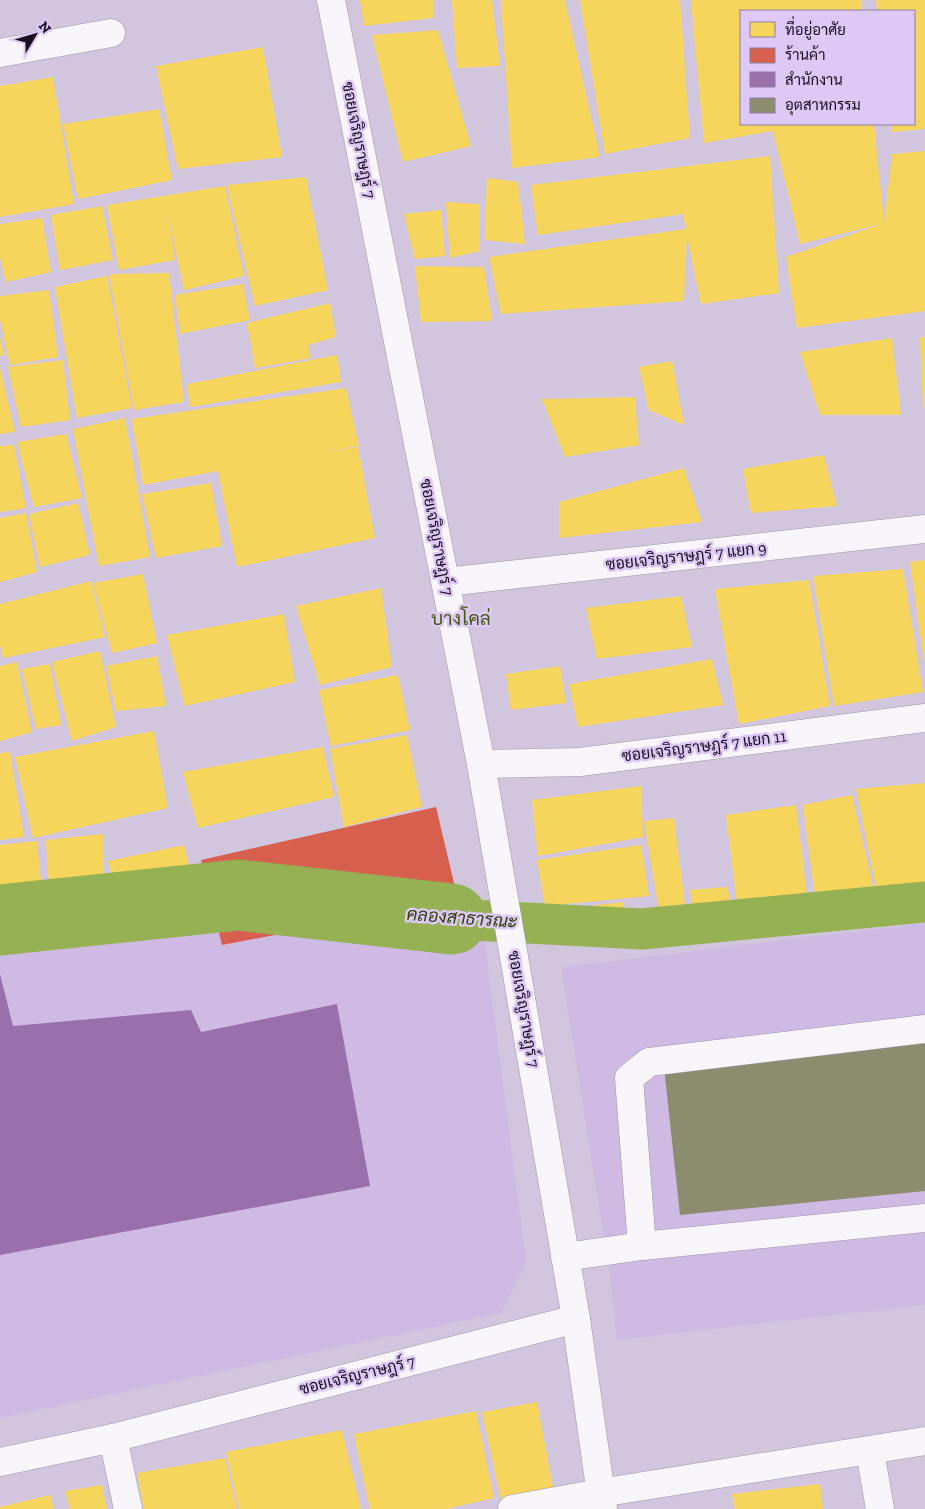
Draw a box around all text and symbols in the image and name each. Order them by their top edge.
north arrow [10,10,60,60]
legend [740,10,915,125]
text: ที่อยู่อาศัย [785,15,846,40]
text: N [35,18,55,37]
text: ร้านค้า [785,45,825,64]
text: สำนักงาน [785,71,843,89]
street label: ซอยเจริญราษฎร์ 7 [337,80,383,201]
text: อุตสาหกรรม [785,96,861,116]
street label: ซอยเจริญราษฎร์ 7 [415,477,461,598]
street label: ซอยเจริญราษฎร์ 7 แยก 9 [604,535,768,575]
district label: บางโคล่ [431,606,491,630]
street label: ซอยเจริญราษฎร์ 7 แยก 11 [620,724,787,767]
water label: คลองสาธารณะ [406,903,518,933]
street label: ซอยเจริญราษฎร์ 7 [503,949,547,1070]
street label: ซอยเจริญราษฎร์ 7 [297,1348,417,1400]

